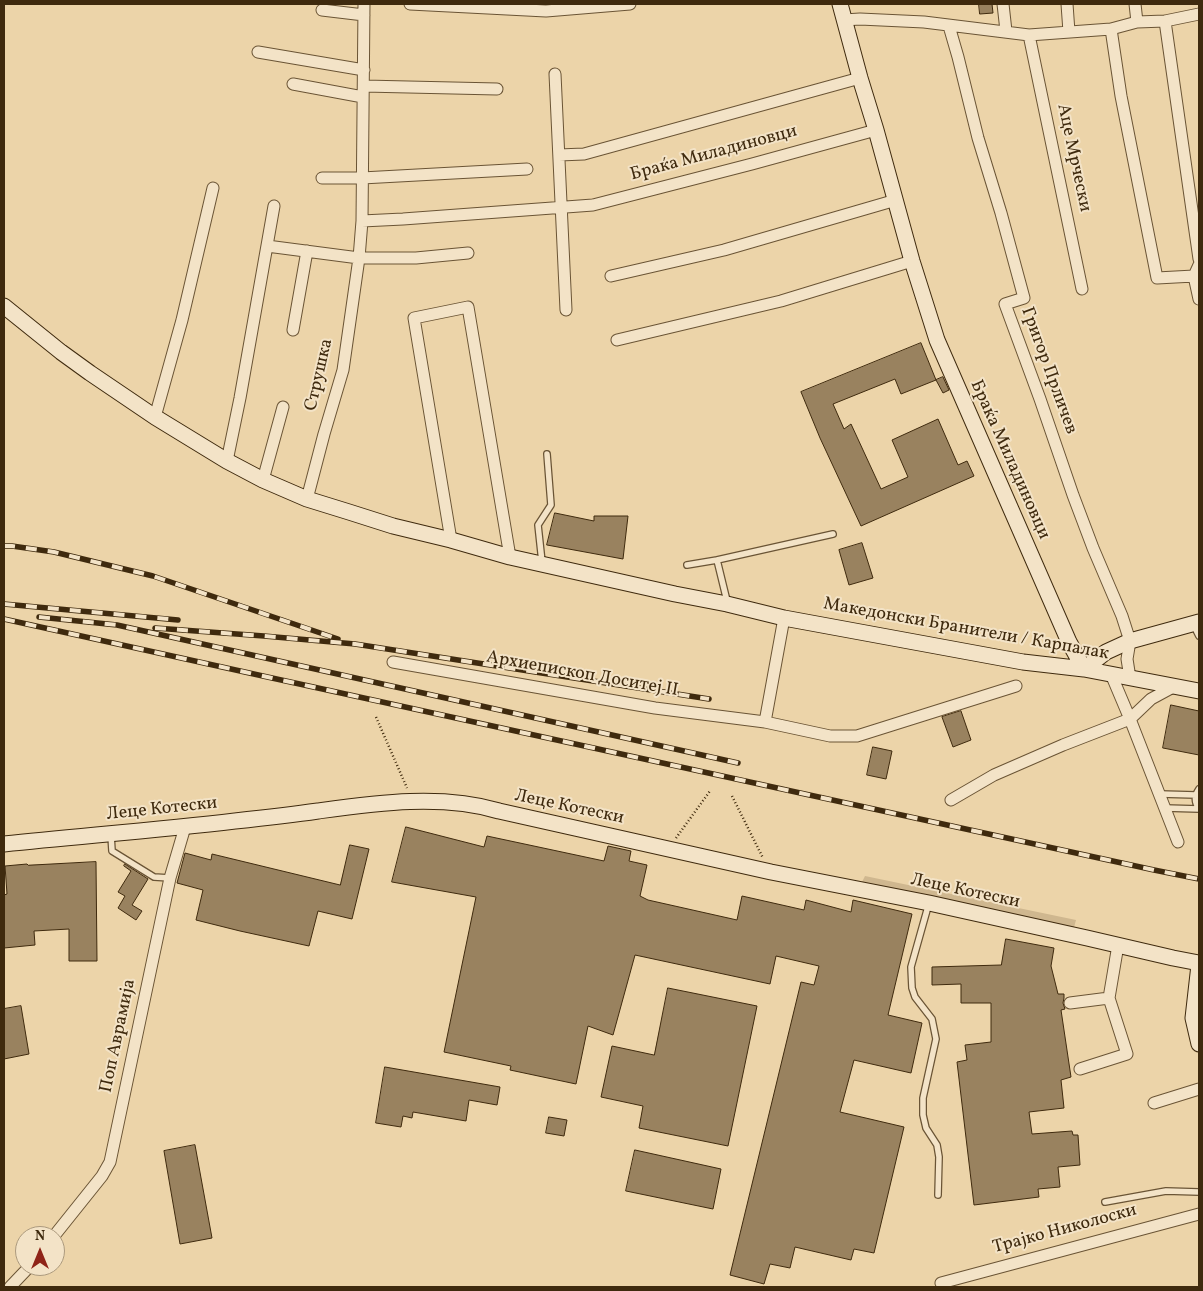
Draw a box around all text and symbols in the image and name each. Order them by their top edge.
street label: Аце Мрчески [1051,102,1095,214]
street label: Браќа Миладиновци [628,121,800,187]
street label: Григор Прличев [1015,305,1081,437]
street label: Струшка [301,337,339,413]
street label: Браќа Миладиновци [964,377,1054,543]
street label: Македонски Бранители / Карпалак [822,594,1110,666]
street label: Архиепископ Доситеј II [484,647,680,703]
street label: Леце Котески [512,786,626,830]
street label: Леце Котески [106,793,218,827]
street label: Леце Котески [908,870,1022,914]
street label: Поп Аврамија [96,977,142,1095]
street label: Трајко Николоски [991,1200,1139,1260]
north arrow [15,1226,65,1276]
text: N [35,1227,45,1246]

